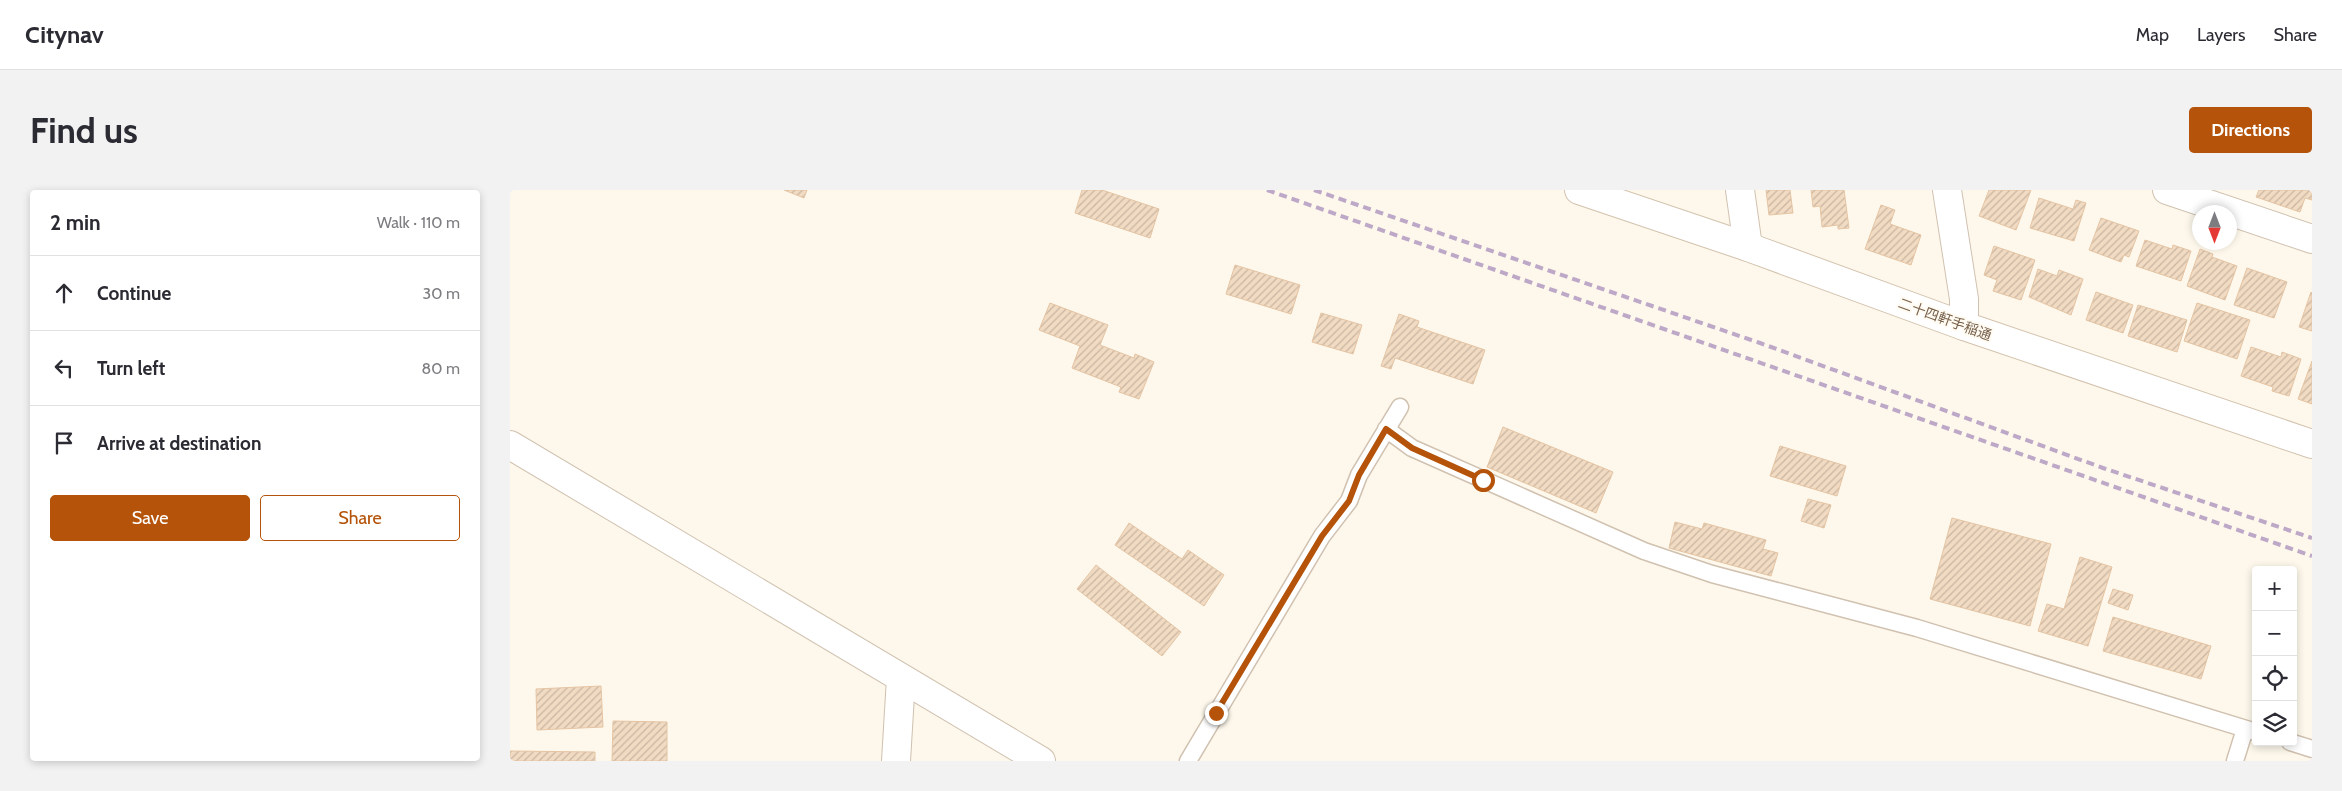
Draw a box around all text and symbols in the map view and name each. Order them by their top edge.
text: Citynav [25,20,104,49]
text: Map [2136,24,2169,46]
text: Layers [2197,24,2246,46]
text: Share [2274,24,2317,46]
button: Directions [2189,107,2312,153]
text: Find us [30,109,138,152]
north arrow [2192,205,2237,250]
text: 2 min [50,210,101,235]
text: Walk · 110 m [377,213,460,232]
icon: ahead [50,279,78,307]
text: Continue [97,282,171,305]
text: 30 m [423,284,460,303]
street label: 二十四軒手稲通 [1896,294,1994,344]
icon: left [50,354,78,382]
text: Turn left [97,357,165,380]
text: 80 m [422,359,460,378]
icon: arrive [50,429,78,457]
text: Arrive at destination [97,432,261,455]
route start [1472,469,1495,492]
button: Save [50,495,250,541]
button: Share [260,495,460,541]
map controls [2252,566,2297,746]
button: + [2252,566,2297,611]
button: − [2252,611,2297,656]
button: locate [2252,656,2297,701]
button: layers [2252,701,2297,746]
route end [1205,702,1228,725]

